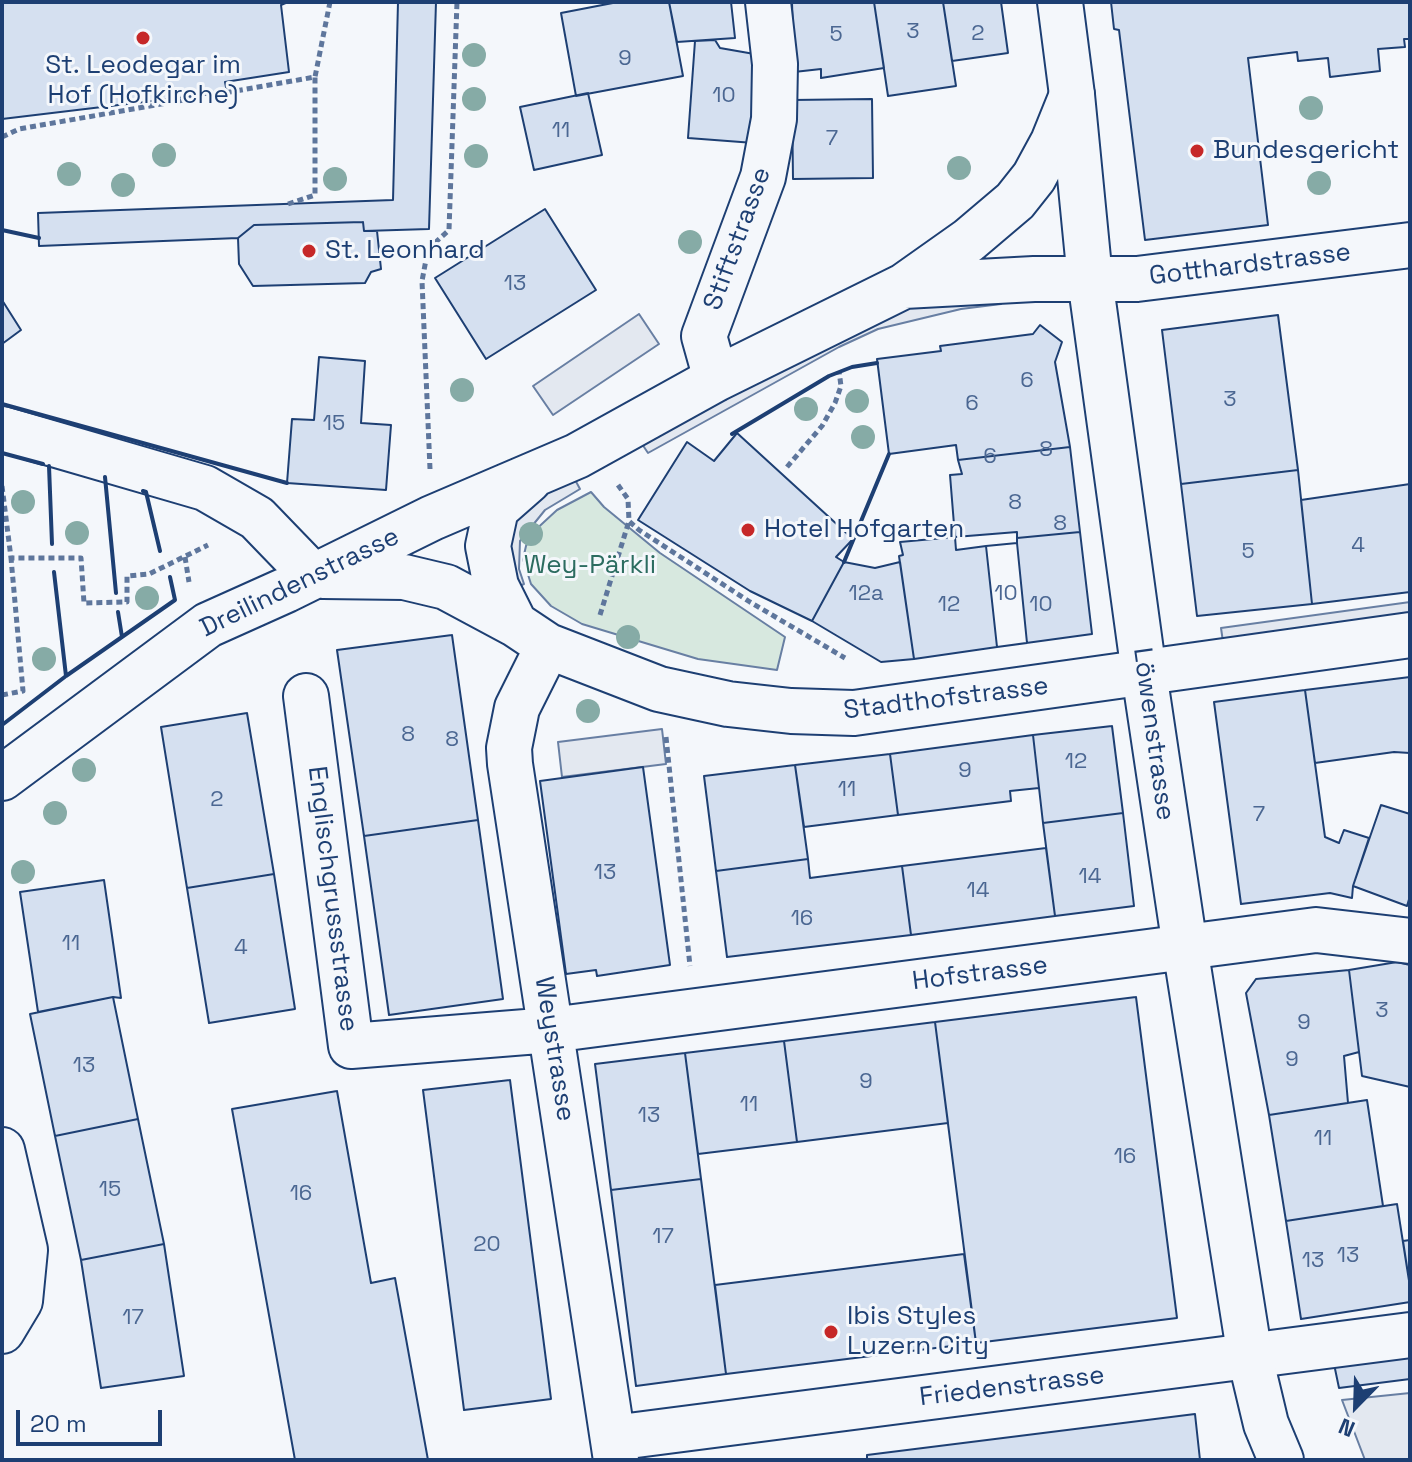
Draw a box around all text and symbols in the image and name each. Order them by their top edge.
house number: 3 [906,19,920,45]
house number: 2 [971,21,985,47]
house number: 5 [829,22,843,48]
marker: St. Leodegar im Hof (Hofkirche) [134,29,152,47]
house number: 9 [618,46,632,72]
place label: St. Leodegar im Hof (Hofkirche) [45,50,241,112]
house number: 10 [712,83,736,109]
house number: 11 [552,118,570,144]
house number: 7 [826,126,838,152]
place label: Bundesgericht [1213,135,1399,167]
marker: Bundesgericht [1188,142,1206,160]
street label: Stiftstrasse [698,163,778,315]
place label: St. Leonhard [325,235,485,267]
street label: Gotthardstrasse [1147,237,1353,293]
marker: St. Leonhard [300,242,318,260]
house number: 13 [504,271,526,297]
house number: 6 [1020,368,1034,394]
house number: 3 [1223,387,1237,413]
house number: 6 [965,391,979,417]
house number: 15 [323,411,345,437]
house number: 8 [1039,437,1053,463]
house number: 6 [983,444,997,470]
house number: 8 [1008,490,1022,516]
house number: 8 [1053,511,1067,537]
place label: Hotel Hofgarten [764,514,964,546]
street label: Dreilindenstrasse [195,521,405,645]
marker: Hotel Hofgarten [739,521,757,539]
house number: 4 [1351,533,1365,559]
house number: 5 [1241,539,1255,565]
park label: Wey-Pärkli [524,550,656,582]
house number: 12a [848,581,884,607]
house number: 10 [994,581,1018,607]
house number: 12 [938,592,960,618]
house number: 10 [1029,592,1053,618]
street label: Löwenstrasse [1125,646,1181,822]
street label: Stadthofstrasse [842,671,1050,727]
house number: 8 [401,722,415,748]
house number: 8 [445,727,459,753]
house number: 12 [1065,749,1087,775]
house number: 9 [958,758,972,784]
street label: Englischgrussstrasse [300,764,364,1034]
house number: 11 [838,777,856,803]
house number: 2 [210,787,224,813]
house number: 7 [1253,802,1265,828]
house number: 13 [594,860,616,886]
house number: 14 [1079,864,1101,890]
house number: 14 [967,878,989,904]
house number: 16 [791,906,813,932]
house number: 11 [62,931,80,957]
house number: 4 [234,935,248,961]
street label: Hofstrasse [910,950,1050,998]
street label: Weystrasse [527,974,581,1124]
house number: 3 [1375,998,1389,1024]
house number: 9 [1297,1010,1311,1036]
house number: 9 [1285,1047,1299,1073]
house number: 13 [73,1053,95,1079]
house number: 9 [859,1069,873,1095]
house number: 11 [740,1092,758,1118]
house number: 13 [638,1103,660,1129]
house number: 11 [1314,1126,1332,1152]
house number: 16 [1114,1144,1136,1170]
house number: 15 [99,1177,121,1203]
house number: 16 [290,1181,312,1207]
house number: 17 [652,1224,674,1250]
house number: 20 [473,1232,501,1258]
house number: 13 [1337,1243,1359,1269]
house number: 13 [1302,1248,1324,1274]
place label: Ibis Styles Luzern City [847,1301,989,1362]
house number: 17 [122,1305,144,1331]
marker: Ibis Styles Luzern City [822,1323,840,1341]
street label: Friedenstrasse [918,1360,1106,1414]
north arrow [1316,1366,1396,1446]
scale bar [20,1394,166,1444]
text: 20 m [30,1408,87,1439]
text: N [1334,1412,1359,1444]

